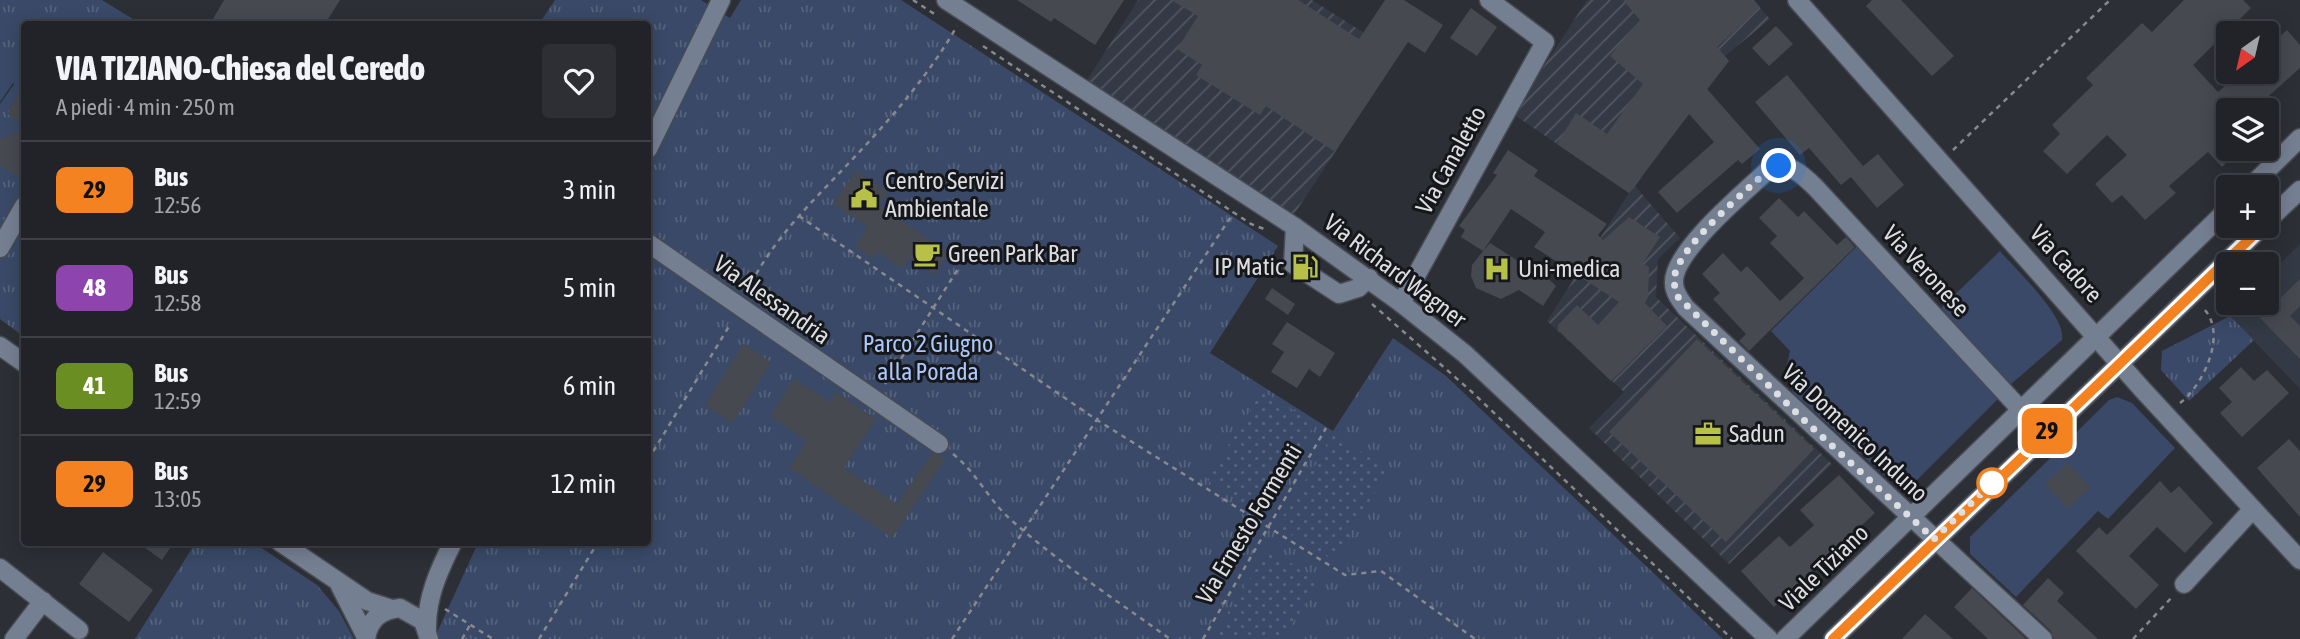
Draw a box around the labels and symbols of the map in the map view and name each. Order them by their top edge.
north arrow [2216,21,2278,84]
street label: Via Canaletto [1410,101,1491,218]
your location [1761,148,1796,183]
place label: Centro Servizi Ambientale [885,167,1005,222]
public building icon: Centro Servizi Ambientale [849,180,879,210]
street label: Via Richard Wagner [1319,209,1472,333]
street label: Via Veronese [1878,220,1975,322]
street label: Via Cadore [2025,220,2108,308]
cafe icon: Green Park Bar [912,239,942,269]
place label: Green Park Bar [948,240,1078,267]
street label: Via Alessandria [709,250,835,349]
fuel station icon: IP Matic [1290,252,1320,282]
place label: IP Matic [1214,253,1284,280]
hospital icon: Uni-medica [1482,254,1512,284]
place label: Uni-medica [1518,255,1620,282]
park label: Parco 2 Giugno alla Porada [863,330,993,385]
street label: Via Domenico Induno [1777,358,1934,507]
line badge: 29 [2016,408,2078,454]
office icon: Sadun [1693,419,1723,449]
place label: Sadun [1729,420,1785,447]
street label: Via Ernesto Formenti [1190,439,1307,608]
unlabelled marker [1977,468,2007,498]
street label: Viale Tiziano [1774,519,1874,616]

